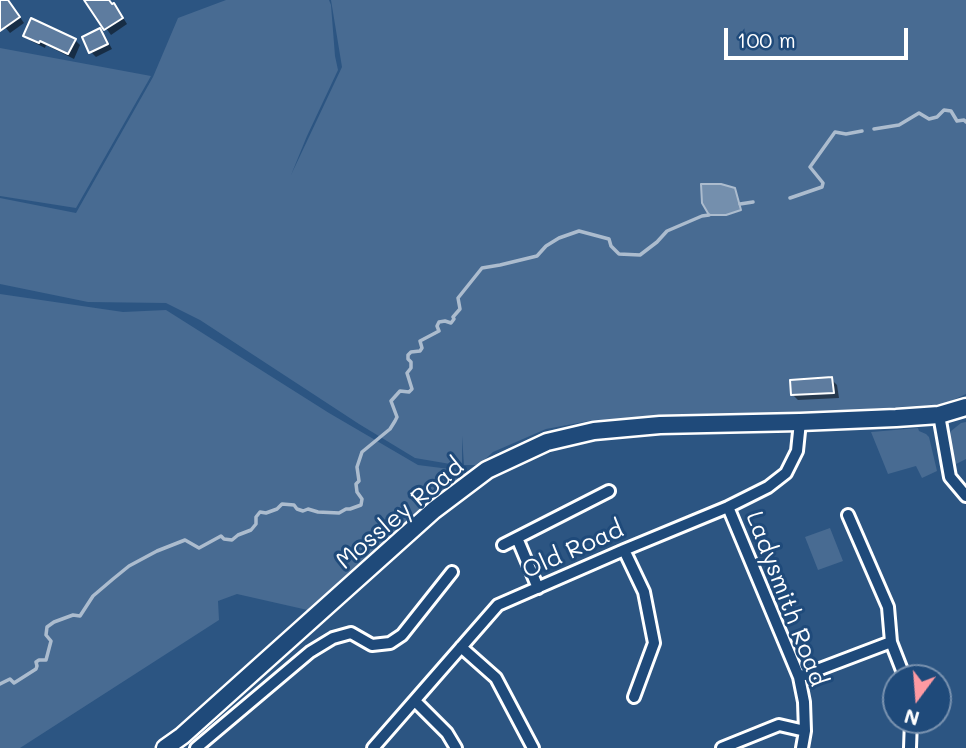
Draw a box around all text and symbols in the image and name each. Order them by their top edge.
scale bar [728,14,912,58]
text: 100 m [737,26,796,53]
street label: Mossley Road [330,452,470,576]
street label: Ladysmith Road [739,507,833,691]
street label: Old Road [518,515,628,585]
north arrow [882,664,952,734]
text: N [901,704,922,732]

